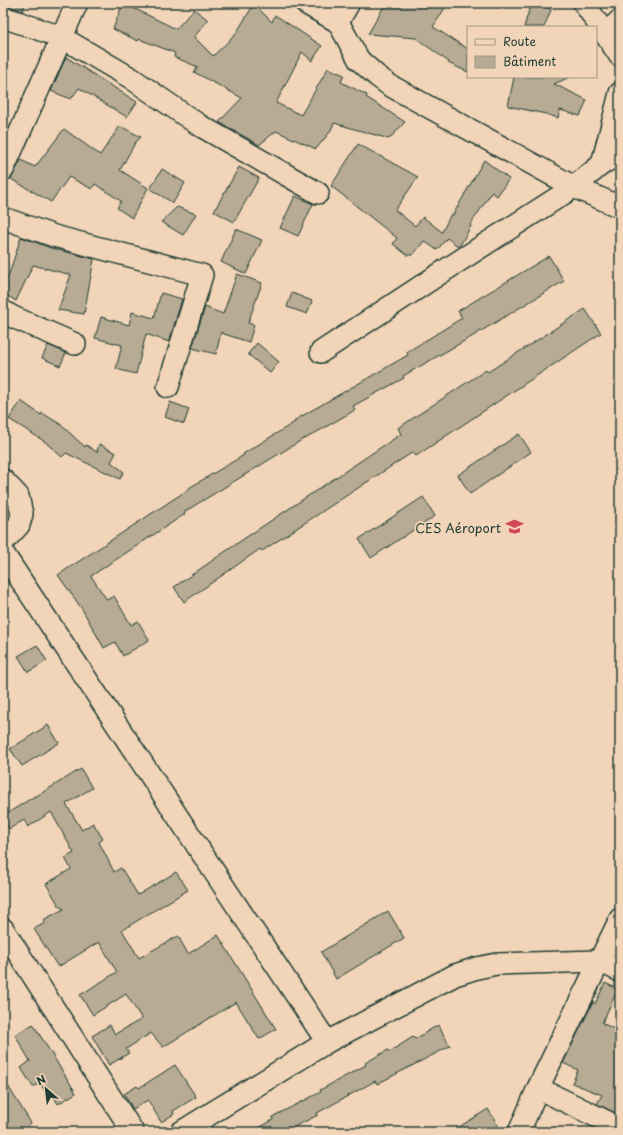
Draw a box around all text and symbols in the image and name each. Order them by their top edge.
legend [467,26,597,78]
text: Route [503,32,536,50]
text: Bâtiment [503,52,556,70]
school or university icon: CES Aéroport [504,517,524,537]
place label: CES Aéroport [415,518,501,537]
north arrow [26,1069,66,1109]
text: N [33,1070,49,1089]

